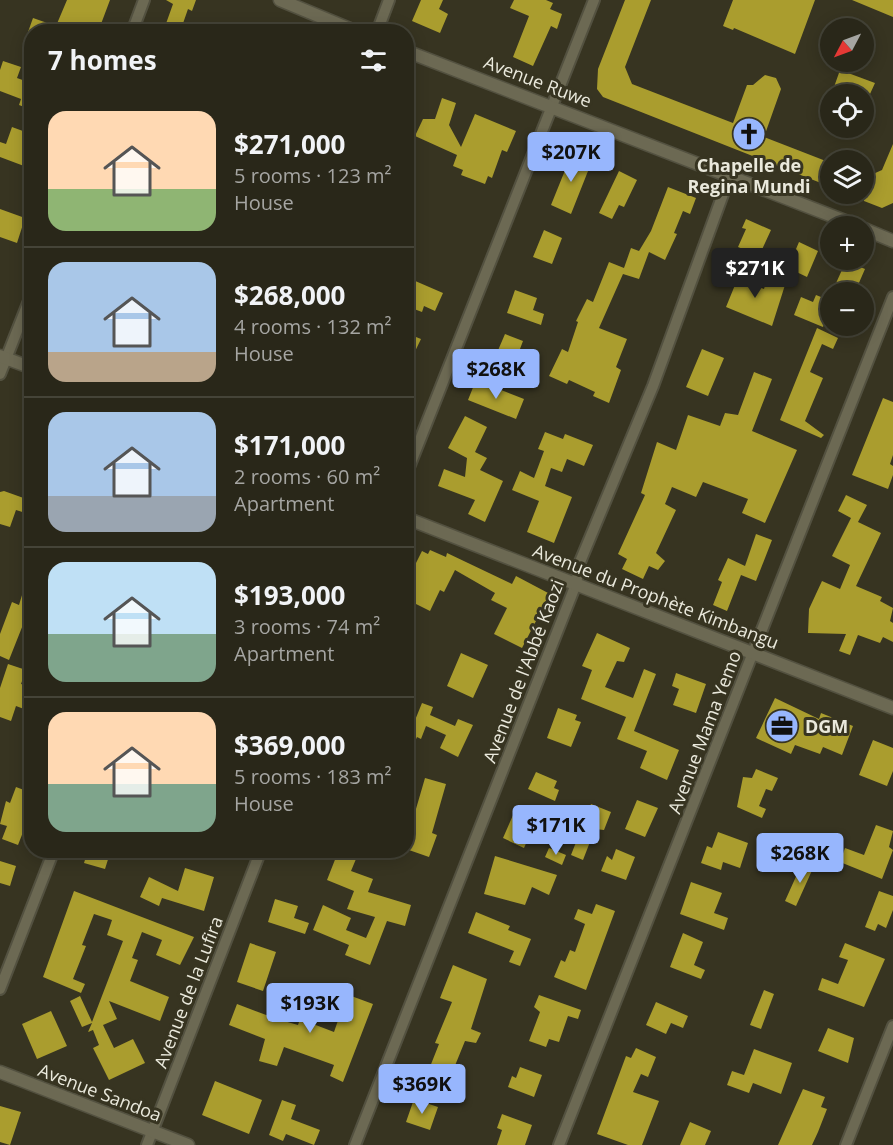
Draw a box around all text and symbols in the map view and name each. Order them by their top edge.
north arrow [820,18,874,72]
map controls [820,18,874,336]
text: 7 homes [48,42,157,78]
icon: filters [357,44,390,77]
street label: Avenue Ruwe [481,49,595,113]
button: locate [820,84,874,138]
church icon: Chapelle de Regina Mundi [731,116,767,152]
text: $271,000 [234,126,345,162]
pin: $207K [529,132,613,183]
icon: home [96,135,168,207]
text: $207K [541,138,601,165]
button: layers [820,150,874,204]
place label: Chapelle de Regina Mundi [687,153,811,198]
text: 5 rooms · 123 m² [234,162,392,189]
text: House [234,189,294,216]
button: + [820,216,874,270]
pin: $271K [713,248,797,299]
text: $271K [725,254,785,281]
text: $268,000 [234,277,345,313]
button: − [820,282,874,336]
icon: home [96,286,168,358]
text: 4 rooms · 132 m² [234,313,392,340]
text: House [234,340,294,367]
pin: $268K [454,349,538,400]
text: $268K [466,355,526,382]
text: $171,000 [234,427,345,463]
icon: home [96,436,168,508]
text: 2 rooms · 60 m² [234,463,380,490]
text: Apartment [234,490,334,517]
street label: Avenue du Prophète Kimbangu [530,538,782,654]
street label: Avenue de l'Abbé Kaozi [477,576,569,766]
text: $193,000 [234,577,345,613]
icon: home [96,586,168,658]
text: 3 rooms · 74 m² [234,613,380,640]
text: Apartment [234,640,334,667]
street label: Avenue Mama Yemo [662,647,746,817]
office icon: DGM [764,708,800,744]
place label: DGM [805,714,848,738]
text: $369,000 [234,727,345,763]
icon: home [96,736,168,808]
text: 5 rooms · 183 m² [234,763,392,790]
text: House [234,790,294,817]
pin: $171K [514,805,598,856]
text: $171K [526,811,586,838]
pin: $268K [758,833,842,884]
text: $268K [770,839,830,866]
street label: Avenue de la Lufira [148,913,228,1071]
pin: $193K [268,983,352,1034]
text: $193K [280,989,340,1016]
street label: Avenue Sandoa [35,1057,165,1127]
pin: $369K [380,1064,464,1115]
text: $369K [392,1070,452,1097]

